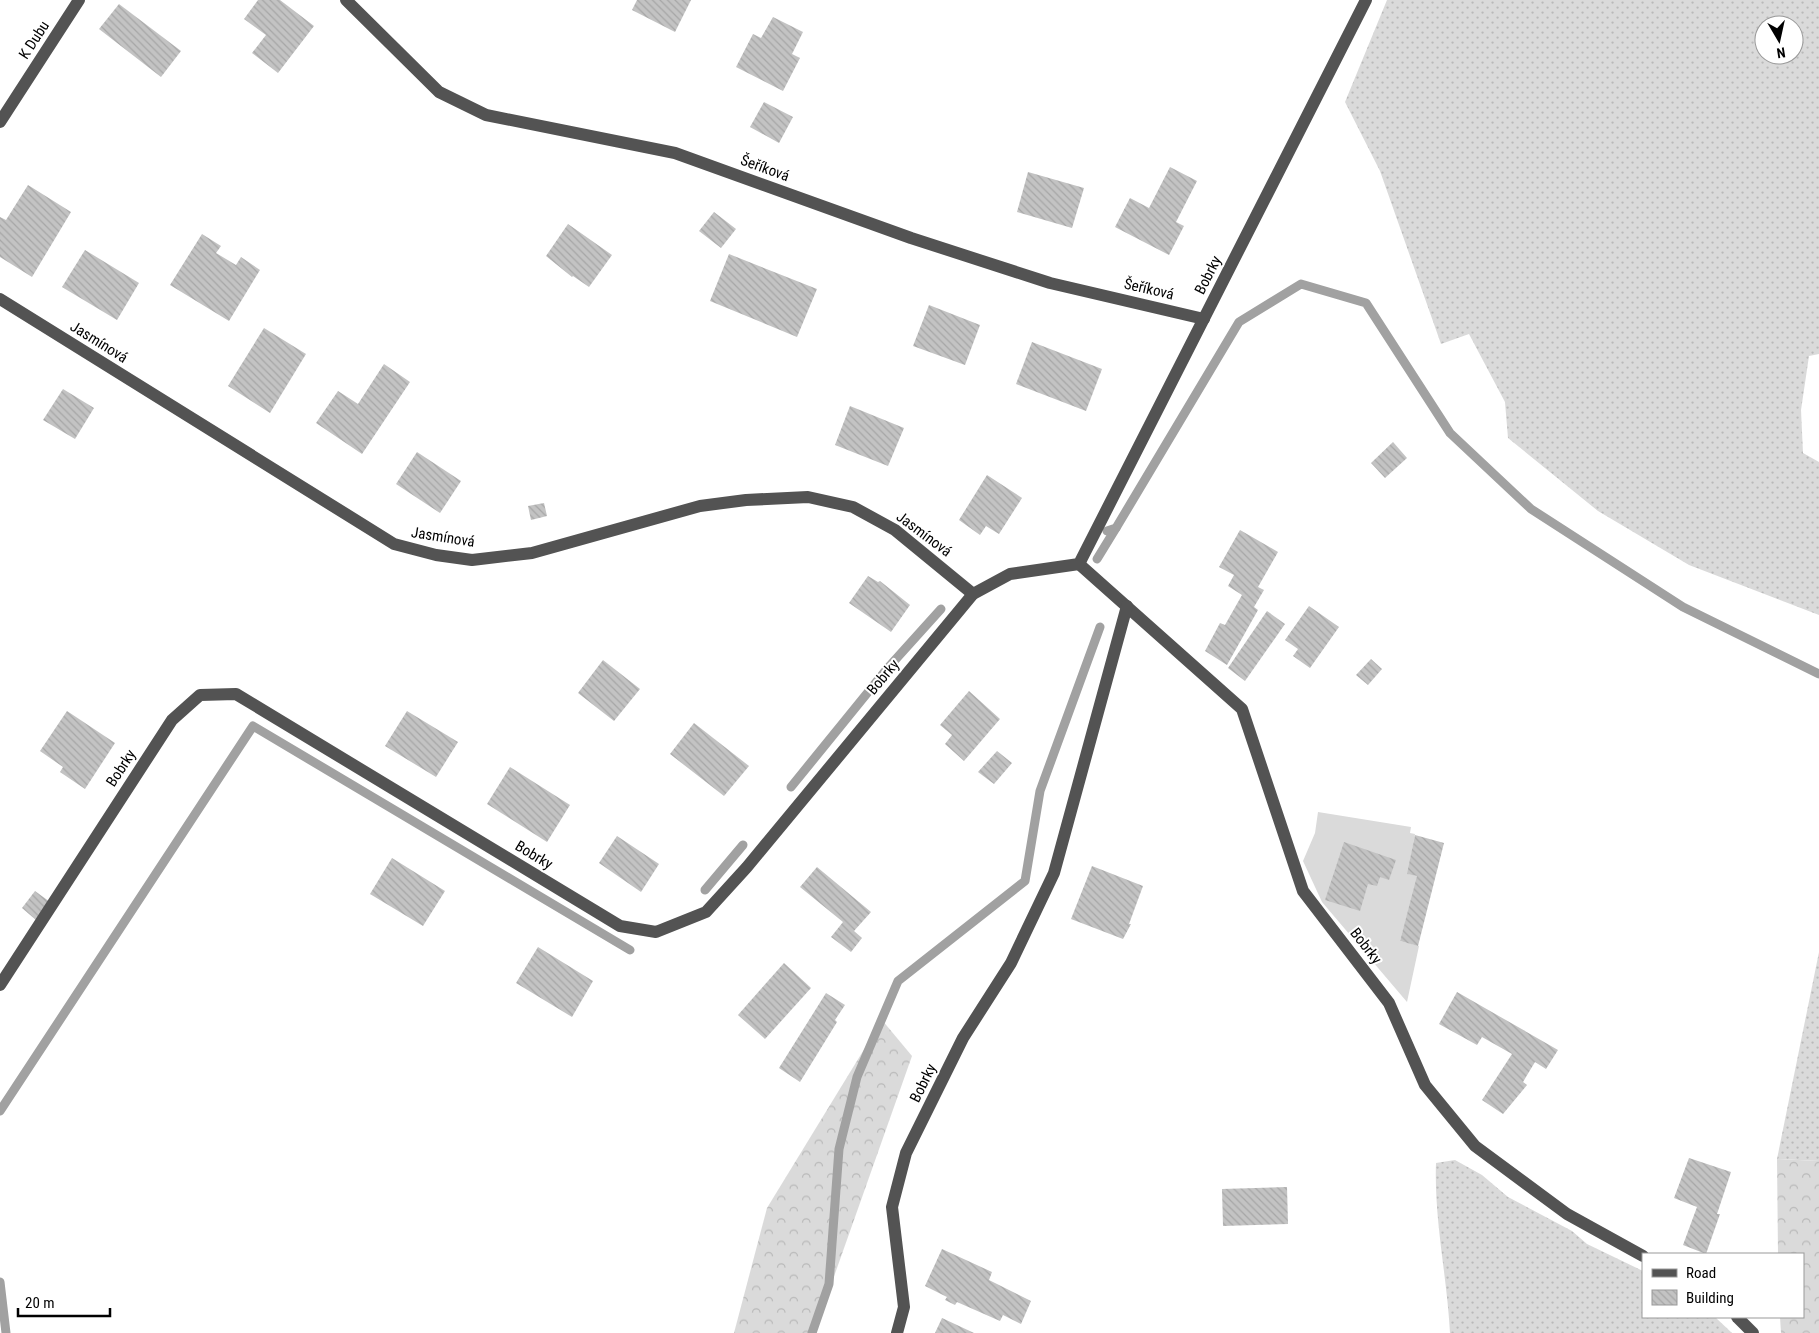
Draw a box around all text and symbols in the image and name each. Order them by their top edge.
north arrow [1754,15,1804,65]
street label: K Dubu [15,17,53,63]
text: N [1776,44,1787,61]
street label: Šeříková [738,151,792,185]
street label: Bobrky [1191,253,1225,297]
street label: Šeříková [1122,275,1176,303]
street label: Jasmínová [67,317,131,367]
street label: Jasmínová [893,507,955,561]
street label: Jasmínová [410,523,476,551]
street label: Bobrky [863,656,903,698]
street label: Bobrky [102,746,140,790]
street label: Bobrky [512,837,556,873]
street label: Bobrky [1346,924,1386,968]
street label: Bobrky [906,1061,940,1105]
legend [1642,1253,1804,1318]
text: Road [1686,1264,1716,1282]
scale bar [18,1286,110,1318]
text: Building [1686,1289,1734,1307]
text: 20 m [25,1294,55,1312]

